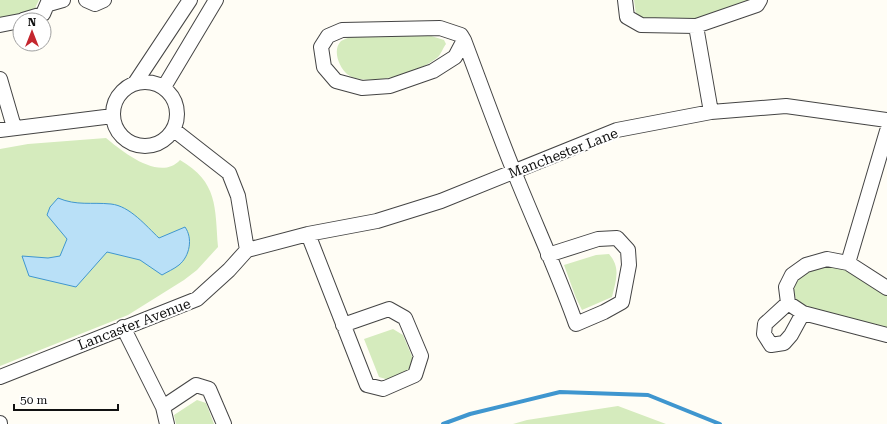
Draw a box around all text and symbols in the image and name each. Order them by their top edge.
north arrow [12,12,52,52]
text: N [28,16,37,29]
street label: Manchester Lane [506,125,620,181]
street label: Lancaster Avenue [75,295,193,353]
scale bar [14,386,118,412]
text: 50 m [20,393,47,407]

